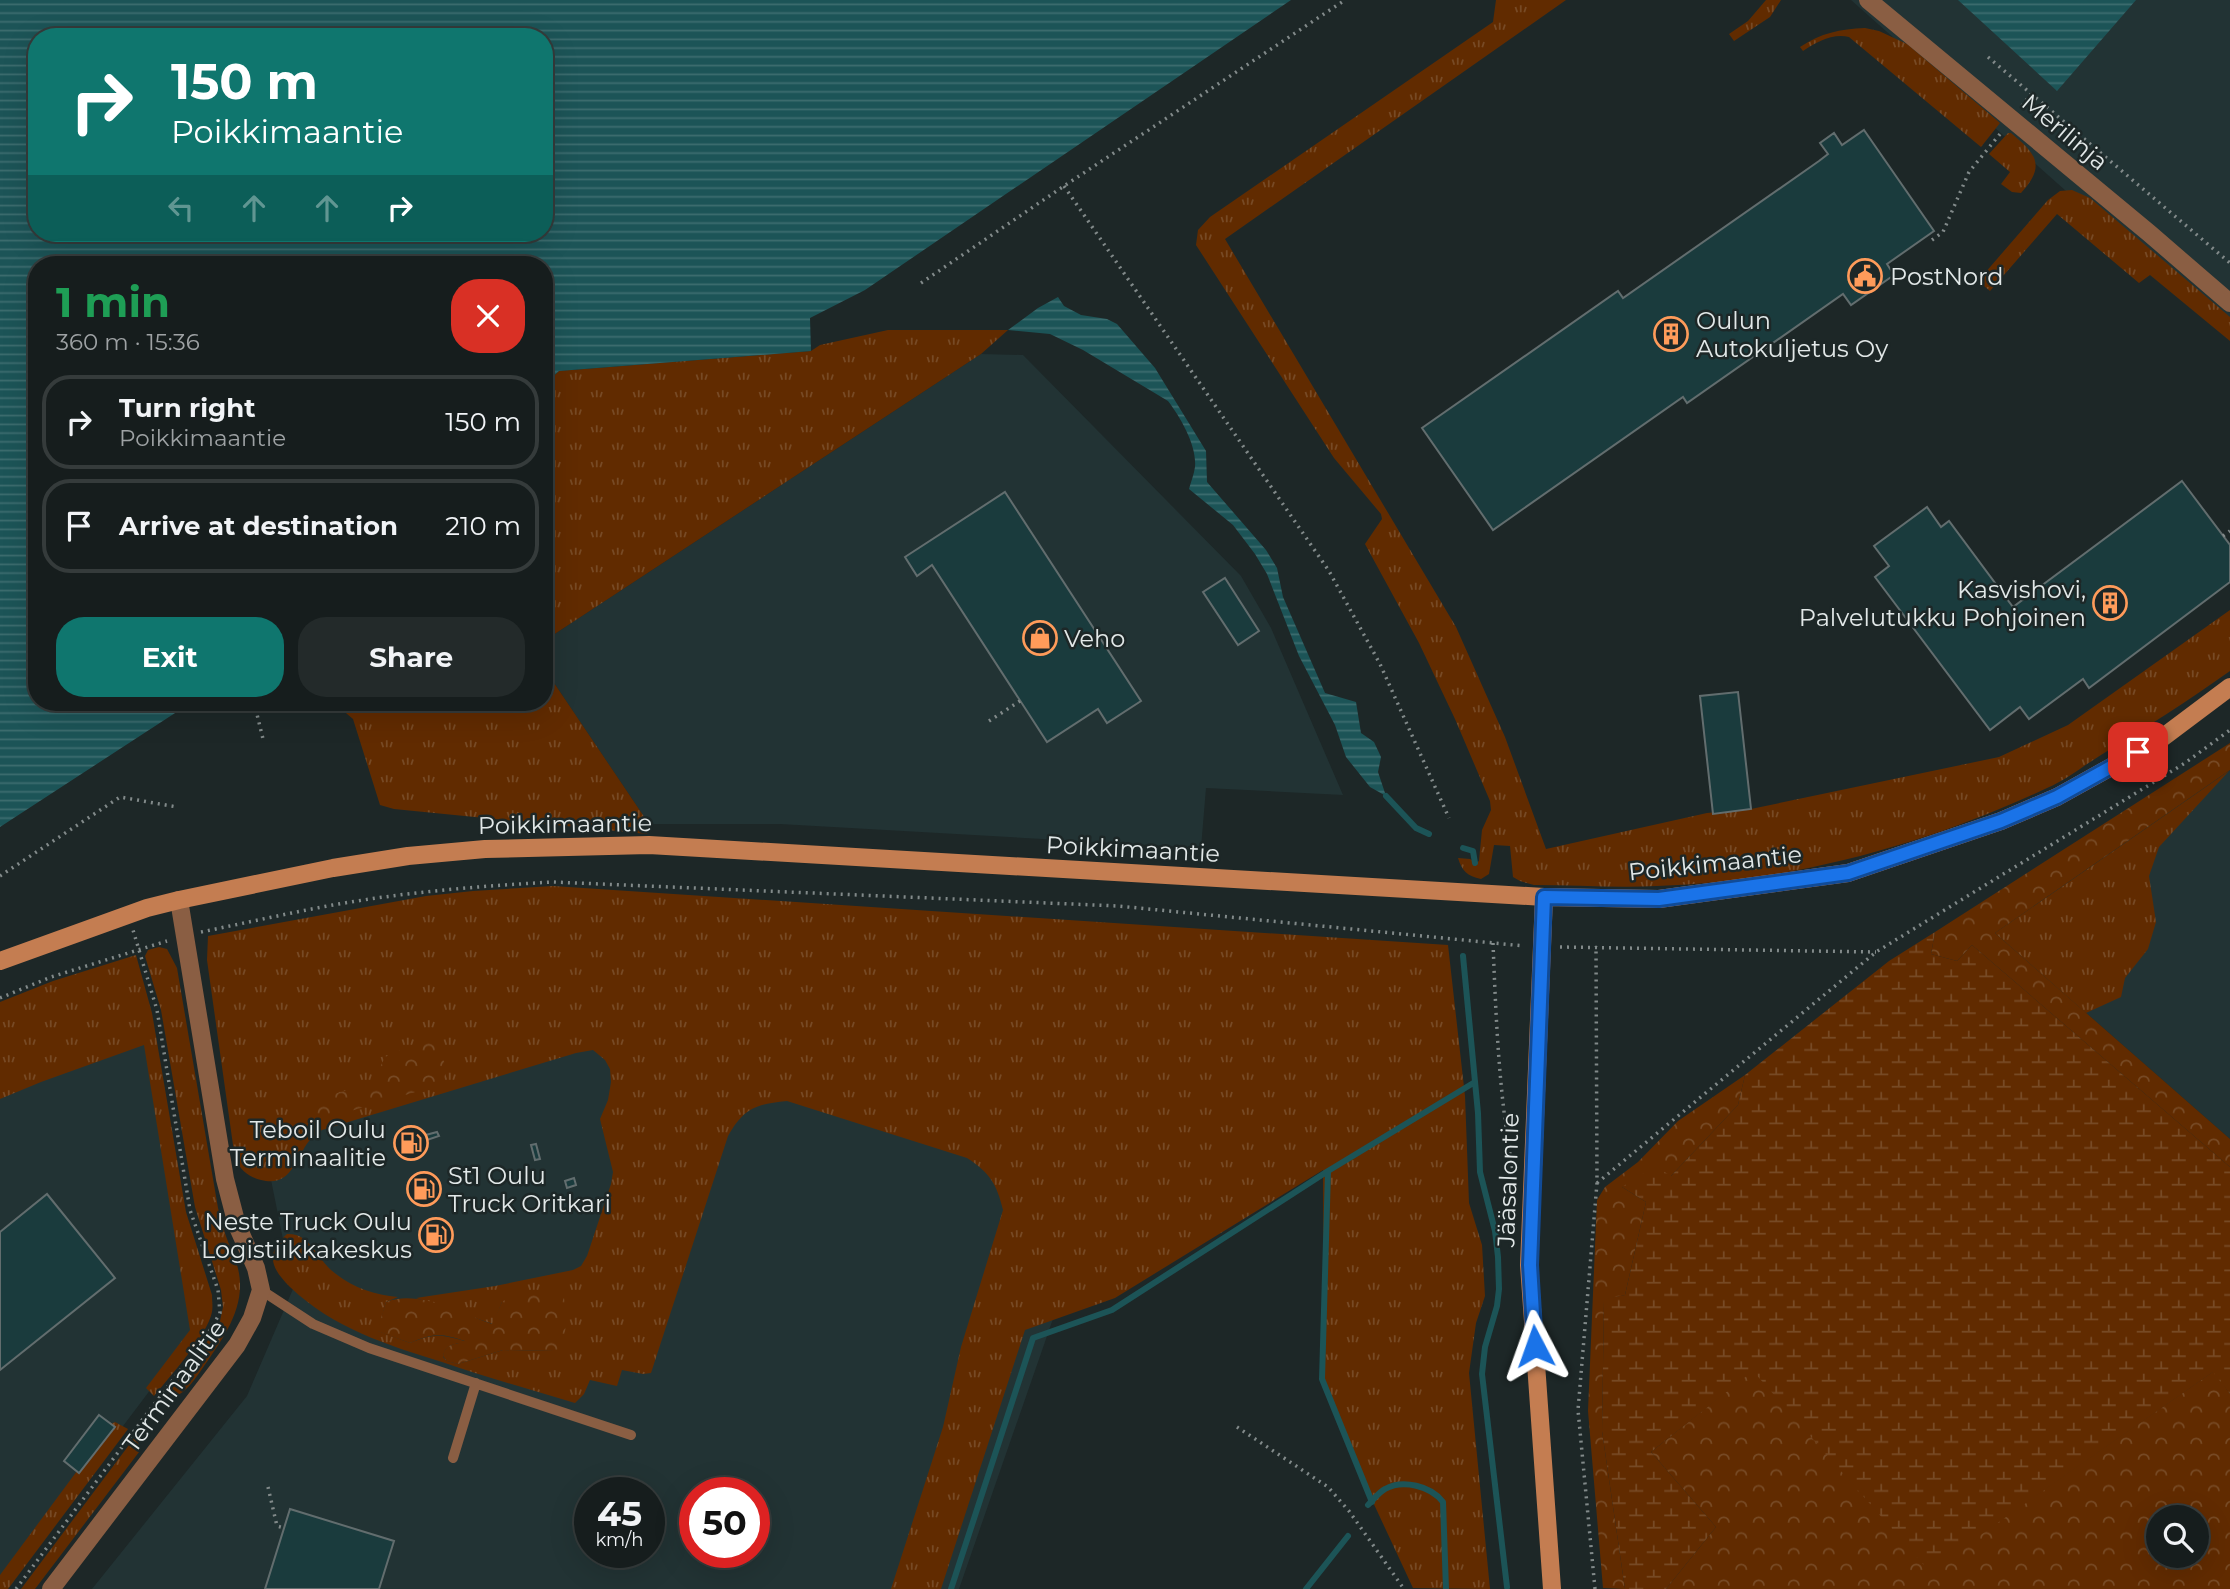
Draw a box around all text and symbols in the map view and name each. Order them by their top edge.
text: 150 m [171,52,318,111]
icon: right [56,56,147,147]
street label: Merilinja [2016,88,2114,176]
text: Poikkimaantie [171,112,403,151]
icon: left [162,189,200,227]
icon: ahead [235,189,273,227]
icon: ahead [308,189,346,227]
icon: right [381,189,419,227]
public building icon: PostNord [1846,257,1884,295]
place label: PostNord [1890,262,2004,291]
text: 1 min [56,276,170,328]
button: close [451,279,525,353]
place label: Oulun Autokuljetus Oy [1696,306,1888,363]
building icon: Oulun Autokuljetus Oy [1652,315,1690,353]
text: 360 m · 15:36 [56,328,200,356]
text: Turn right [119,392,255,424]
icon: right [60,403,98,441]
text: 150 m [445,406,521,438]
text: Poikkimaantie [119,424,286,452]
icon: arrive [60,507,98,545]
text: Arrive at destination [119,510,398,542]
text: 210 m [445,510,521,542]
place label: Kasvishovi, Palvelutukku Pohjoinen [1799,575,2086,632]
building icon: Kasvishovi, Palvelutukku Pohjoinen [2091,584,2129,622]
button: Exit [56,617,284,697]
button: Share [298,617,525,697]
shop icon: Veho [1021,619,1059,657]
place label: Veho [1064,624,1125,653]
pin [2108,722,2168,782]
icon: arrive [2119,733,2157,771]
street label: Poikkimaantie [478,808,652,840]
street label: Poikkimaantie [1045,830,1221,868]
street label: Poikkimaantie [1627,839,1803,887]
street label: Jääsalontie [1491,1112,1525,1249]
place label: Teboil Oulu Terminaalitie [230,1115,386,1172]
fuel station icon: Teboil Oulu Terminaalitie [392,1124,430,1162]
place label: St1 Oulu Truck Oritkari [448,1161,611,1218]
fuel station icon: St1 Oulu Truck Oritkari [405,1170,443,1208]
place label: Neste Truck Oulu Logistiikkakeskus [201,1207,412,1264]
fuel station icon: Neste Truck Oulu Logistiikkakeskus [417,1216,455,1254]
position arrow [1498,1309,1572,1383]
street label: Terminaalitie [116,1314,232,1458]
speed limit sign: 50 [679,1477,770,1568]
text: 45 [597,1492,642,1535]
map controls [2146,1505,2209,1568]
button: search [2146,1505,2209,1568]
text: km/h [595,1529,644,1551]

